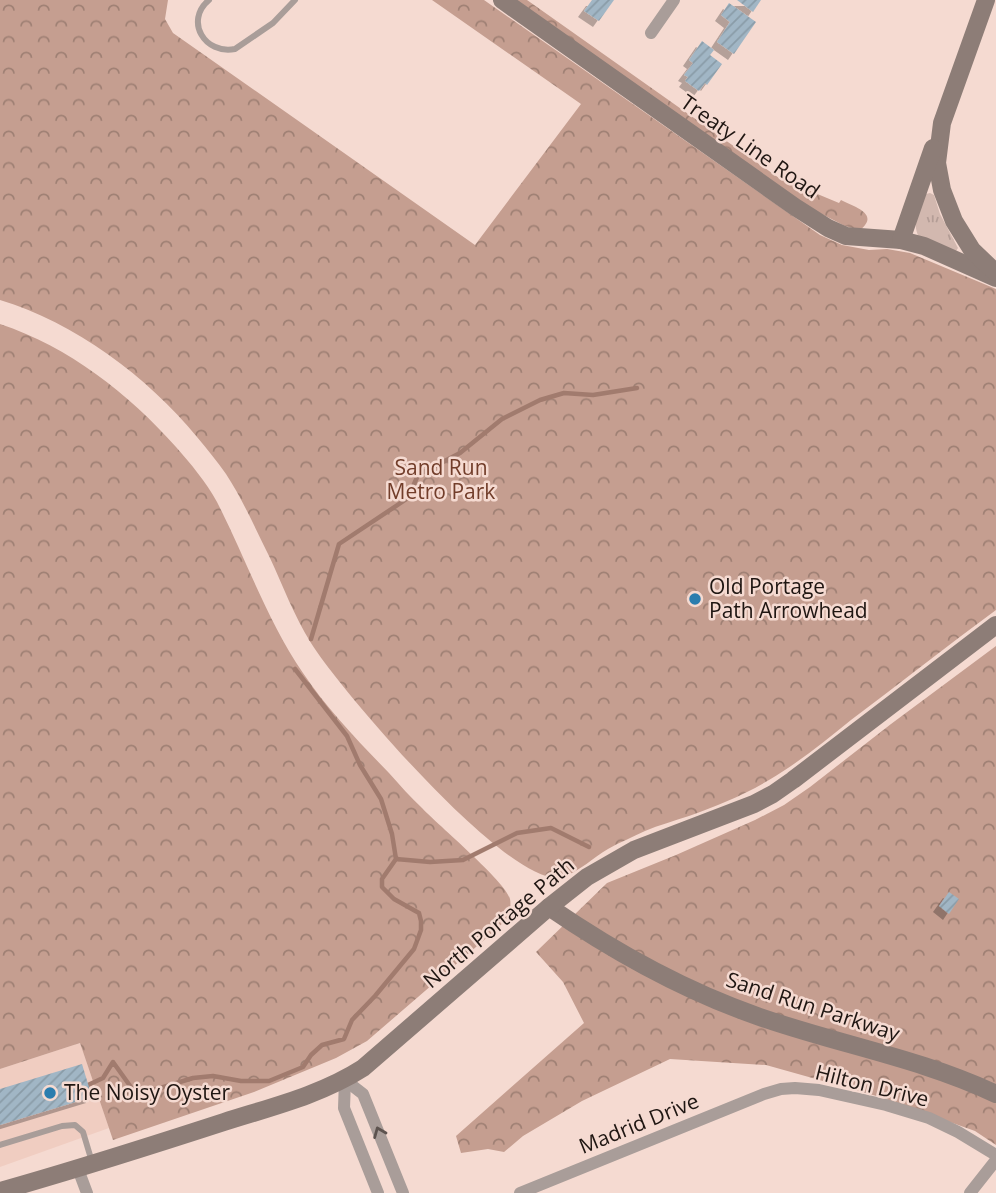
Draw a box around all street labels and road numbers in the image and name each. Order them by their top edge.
street label: Treaty Line Road [676,88,826,205]
street label: North Portage Path [417,851,580,994]
street label: Sand Run Parkway [723,965,904,1047]
street label: Hilton Drive [813,1057,932,1113]
street label: Madrid Drive [575,1086,703,1160]

